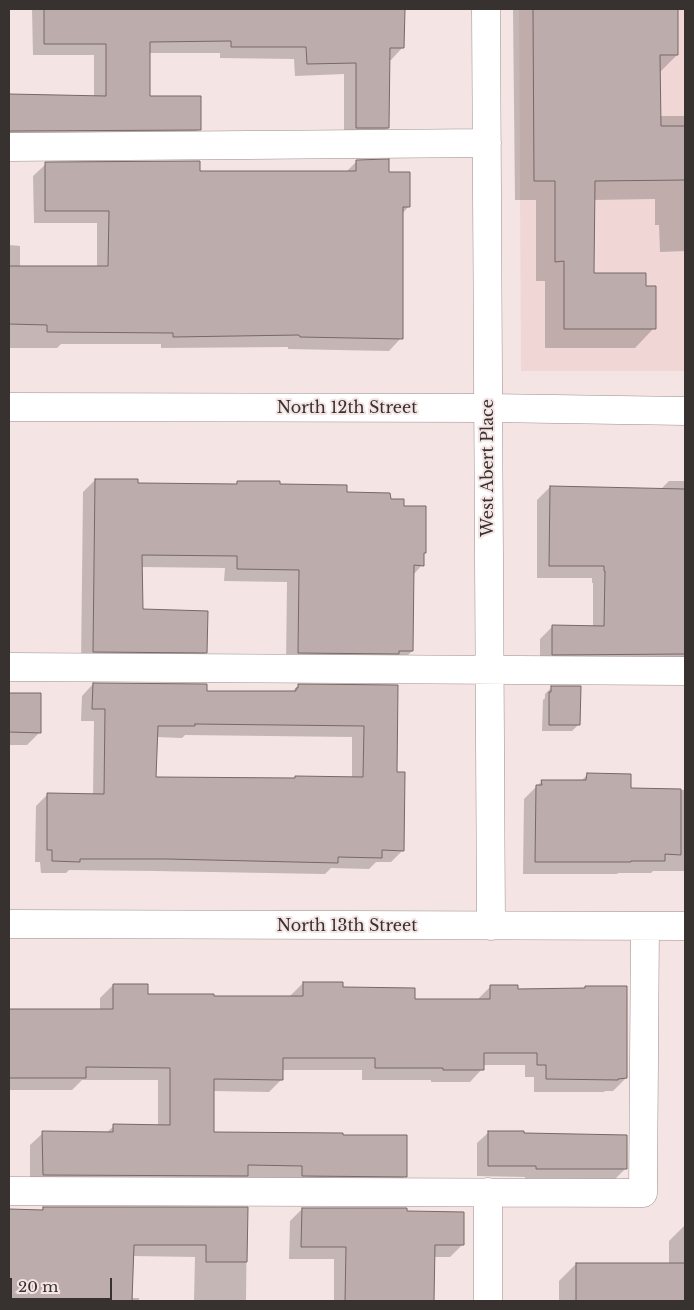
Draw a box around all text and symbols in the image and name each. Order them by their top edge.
street label: North 12th Street [277,398,417,418]
street label: West Abert Place [478,399,498,537]
street label: North 13th Street [277,916,417,936]
scale bar [12,1268,115,1300]
text: 20 m [18,1277,58,1296]

